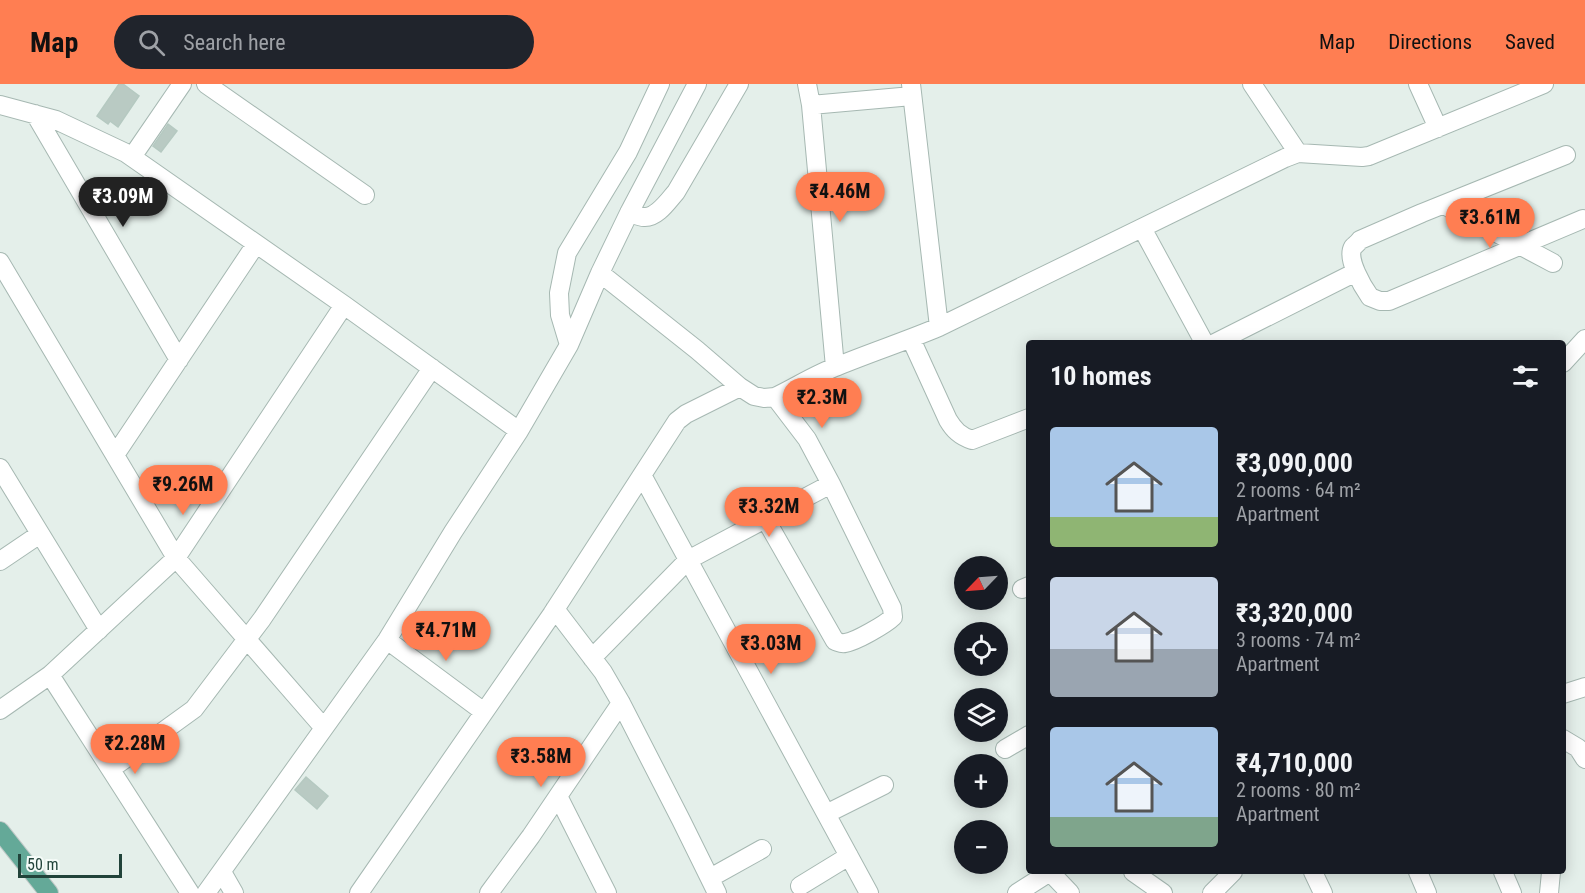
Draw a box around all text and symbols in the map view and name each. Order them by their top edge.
search box [114,15,534,69]
text: Map [30,26,78,59]
icon: search [135,26,168,59]
text: Search here [183,30,286,55]
text: Map [1319,30,1355,54]
text: Directions [1388,30,1472,54]
text: Saved [1505,30,1555,54]
pin: ₹4.46M [791,172,889,223]
pin: ₹3.09M [74,177,172,228]
text: ₹4.46M [810,179,870,203]
text: ₹3.09M [93,184,153,208]
pin: ₹3.61M [1441,198,1539,249]
text: ₹3.61M [1460,205,1520,229]
icon: filters [1509,360,1542,393]
text: 10 homes [1050,361,1152,391]
pin: ₹2.3M [780,378,864,429]
text: ₹2.3M [797,385,847,409]
text: ₹3,090,000 [1236,448,1353,478]
icon: home [1098,451,1170,523]
pin: ₹9.26M [134,465,232,516]
text: ₹9.26M [153,472,213,496]
text: 2 rooms · 64 m² [1236,478,1361,502]
pin: ₹3.32M [720,487,818,538]
text: ₹3.32M [739,494,799,518]
text: Apartment [1236,502,1320,526]
north arrow [954,556,1008,610]
map controls [954,556,1008,874]
text: ₹3,320,000 [1236,598,1353,628]
icon: home [1098,601,1170,673]
pin: ₹4.71M [397,611,495,662]
text: ₹4.71M [416,618,476,642]
button: locate [954,622,1008,676]
pin: ₹3.03M [722,624,820,675]
text: 3 rooms · 74 m² [1236,628,1361,652]
text: ₹3.03M [741,631,801,655]
text: Apartment [1236,652,1320,676]
button: layers [954,688,1008,742]
pin: ₹2.28M [86,724,184,775]
text: ₹2.28M [105,731,165,755]
pin: ₹3.58M [492,737,590,788]
text: ₹3.58M [511,744,571,768]
text: ₹4,710,000 [1236,748,1353,778]
icon: home [1098,751,1170,823]
button: + [954,754,1008,808]
text: 2 rooms · 80 m² [1236,778,1361,802]
text: Apartment [1236,802,1320,826]
button: − [954,820,1008,874]
scale bar [18,851,122,878]
text: 50 m [27,855,59,874]

